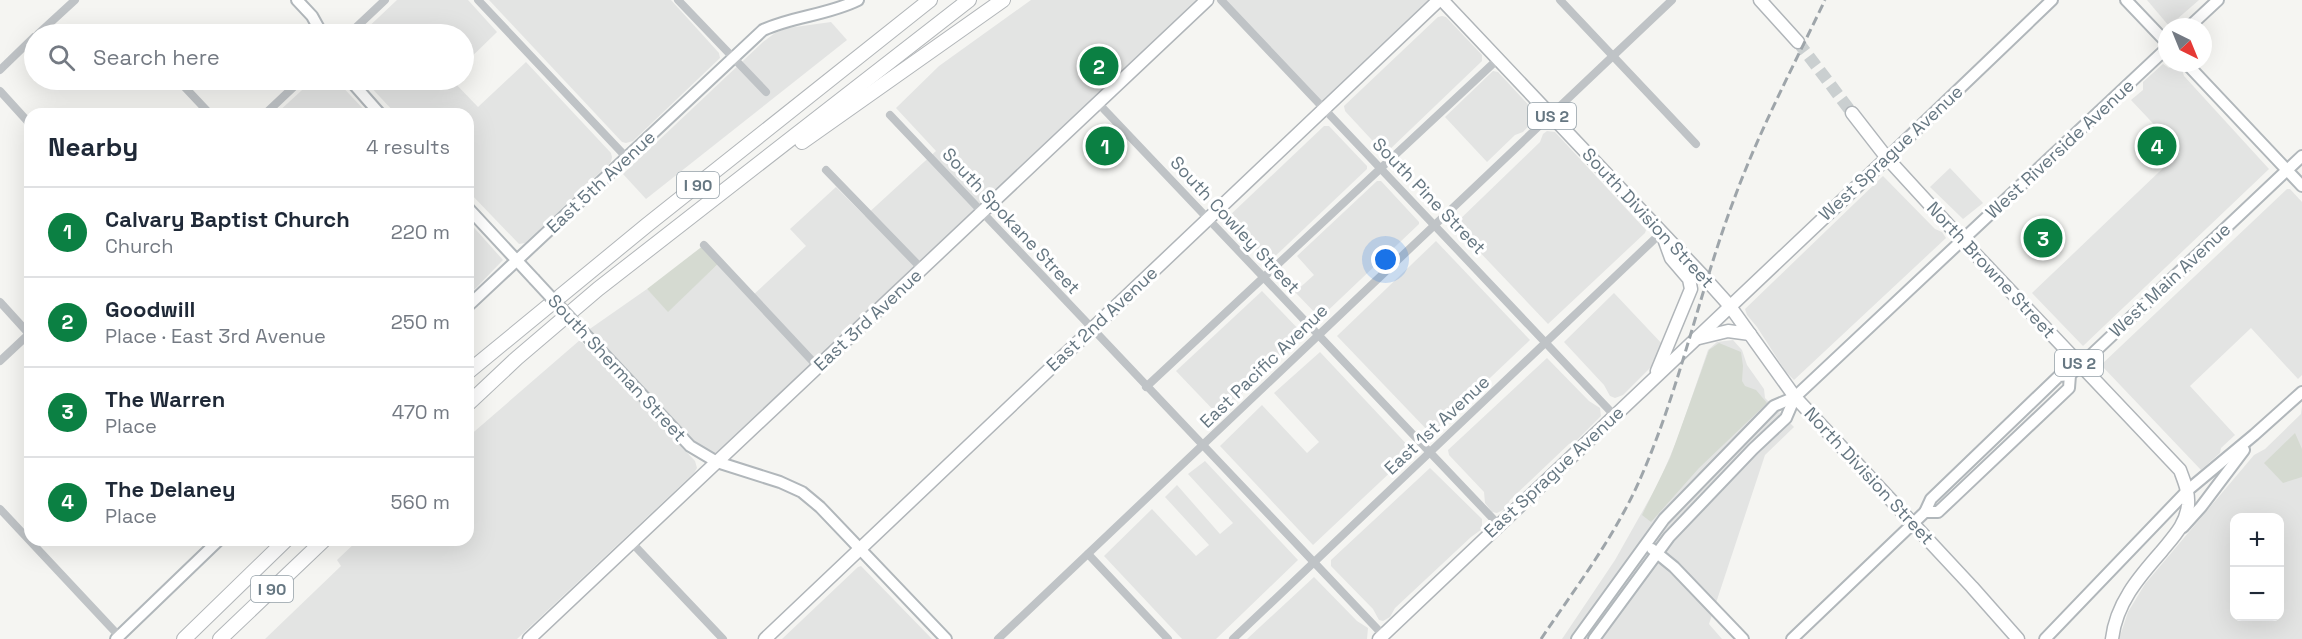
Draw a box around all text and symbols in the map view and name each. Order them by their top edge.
north arrow [2158,18,2212,72]
search box [24,24,474,90]
icon: search [45,41,78,74]
text: Search here [93,43,220,71]
pin: 2 [1080,44,1118,88]
street label: West Riverside Avenue [1981,74,2139,223]
street label: West Sprague Avenue [1814,80,1968,225]
road number: US 2 [1528,103,1576,129]
pin: 1 [1086,124,1124,168]
pin: 4 [2138,124,2176,168]
street label: East 5th Avenue [541,125,660,238]
text: Nearby [48,130,138,164]
street label: South Pine Street [1368,132,1491,259]
text: 4 results [366,134,450,160]
street label: South Spokane Street [937,143,1085,299]
street label: South Division Street [1577,143,1719,293]
street label: South Cowley Street [1166,151,1305,298]
road number: I 90 [677,172,719,198]
street label: North Browne Street [1922,196,2061,343]
text: Calvary Baptist Church [105,205,350,233]
pin: 3 [2024,216,2062,260]
street label: West Main Avenue [2104,217,2235,342]
text: 1 [63,219,72,245]
text: 220 m [391,219,450,245]
text: Church [105,233,174,259]
your location [1371,245,1400,274]
street label: East 2nd Avenue [1041,261,1162,376]
street label: East 3rd Avenue [809,264,927,376]
street label: South Sherman Street [543,289,692,446]
text: Goodwill [105,295,195,323]
street label: East Pacific Avenue [1195,299,1332,433]
text: 2 [62,309,73,335]
text: 250 m [391,309,450,335]
text: Place · East 3rd Avenue [105,323,326,349]
road number: US 2 [2055,350,2103,376]
street label: East 1st Avenue [1379,370,1494,479]
text: The Warren [105,385,225,413]
text: 3 [61,399,74,425]
text: 470 m [392,399,450,425]
street label: East Sprague Avenue [1479,401,1628,542]
street label: North Division Street [1800,402,1939,549]
text: Place [105,413,157,439]
text: The Delaney [105,475,235,503]
text: 4 [61,489,74,515]
text: 560 m [391,489,450,515]
text: Place [105,503,157,529]
map controls [2230,513,2284,621]
button: + [2230,513,2284,567]
button: − [2230,567,2284,621]
road number: I 90 [251,576,293,602]

